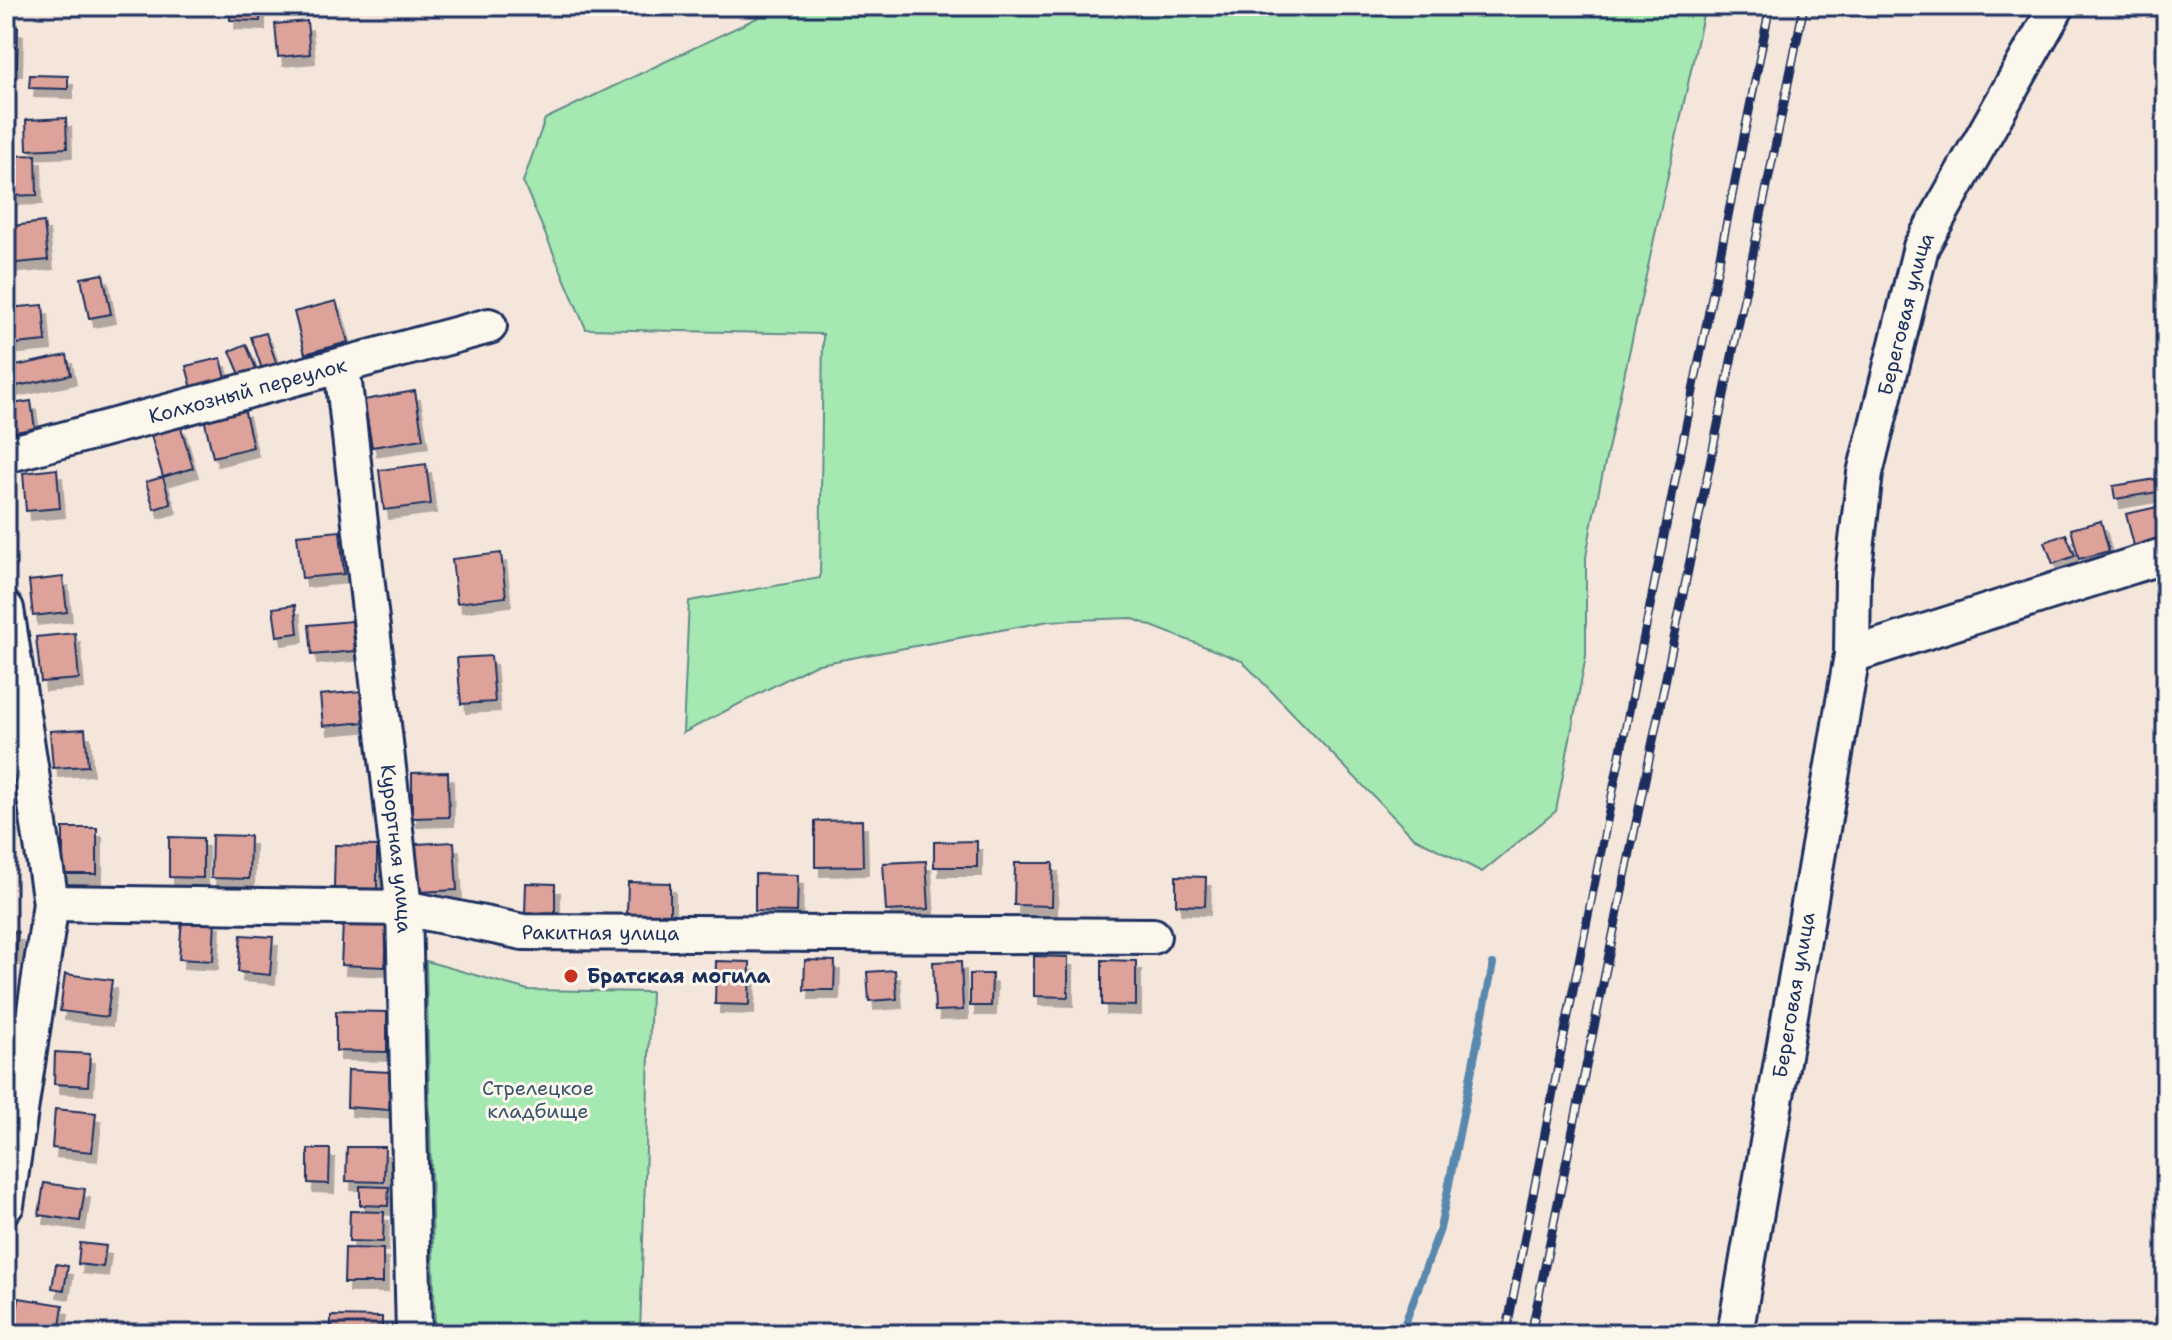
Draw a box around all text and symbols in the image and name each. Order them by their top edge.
street label: Береговая улица [1872,227,1940,398]
street label: Колхозный переулок [146,352,350,429]
street label: Курортная улица [375,763,418,934]
street label: Береговая улица [1766,909,1821,1080]
street label: Ракитная улица [521,919,680,946]
place label: Братская могила [587,963,771,989]
marker: Братская могила [562,967,580,985]
park label: Стрелецкое кладбище [482,1075,594,1124]

